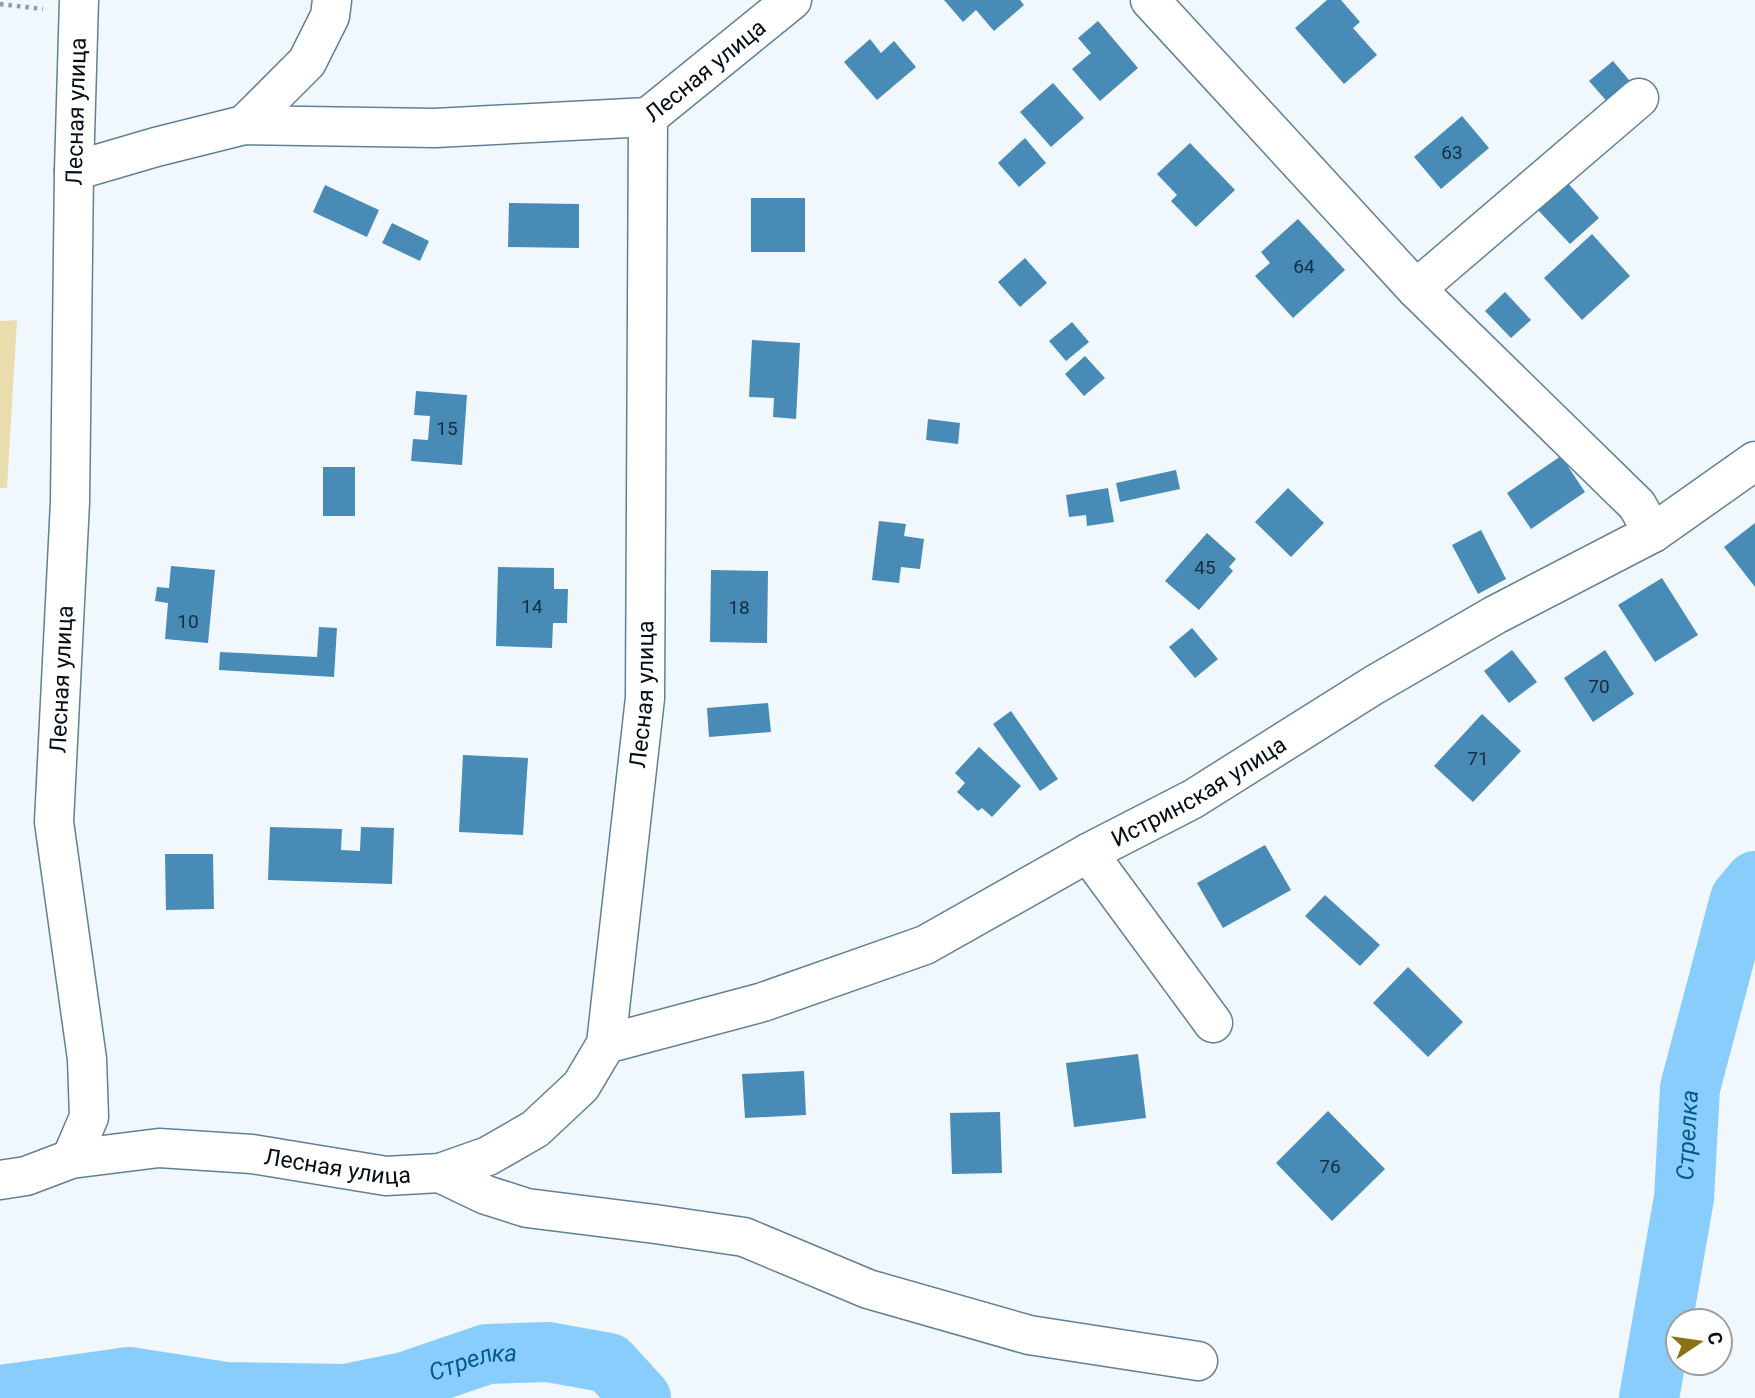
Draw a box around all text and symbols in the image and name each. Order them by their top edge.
street label: Лесная улица [639,13,771,128]
street label: Лесная улица [60,37,91,186]
house number: 63 [1441,141,1463,164]
house number: 64 [1293,255,1315,278]
house number: 15 [436,417,458,440]
house number: 45 [1194,556,1216,579]
house number: 14 [521,595,543,618]
house number: 18 [728,596,750,619]
street label: Лесная улица [44,605,78,754]
house number: 10 [177,610,199,633]
street label: Лесная улица [624,620,659,769]
house number: 70 [1588,675,1610,698]
street label: Истринская улица [1107,730,1291,852]
house number: 71 [1467,747,1489,770]
water label: Стрелка [1671,1089,1704,1181]
street label: Лесная улица [262,1143,412,1190]
house number: 76 [1319,1155,1341,1178]
north arrow [1664,1307,1734,1377]
text: С [1702,1330,1728,1347]
water label: Стрелка [425,1339,517,1387]

